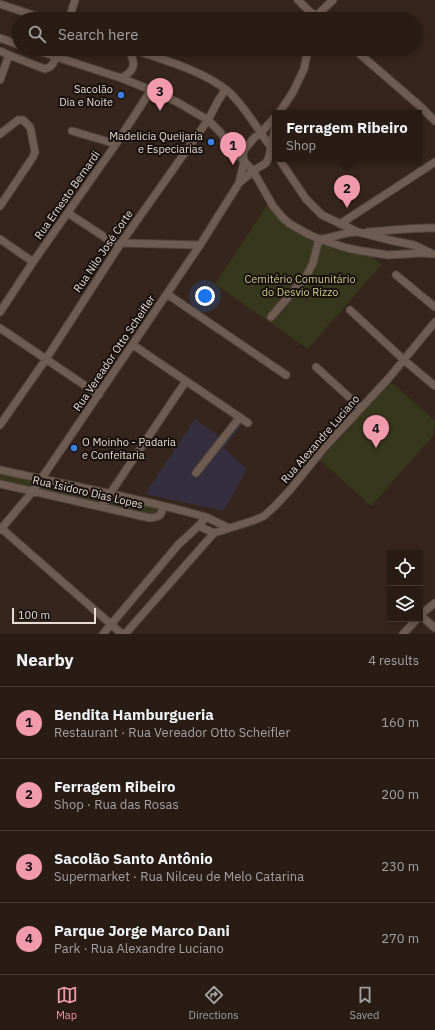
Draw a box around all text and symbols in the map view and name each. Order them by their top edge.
search box [12,12,423,56]
icon: search [26,23,48,45]
text: Search here [58,25,138,44]
pin: 3 [147,78,173,111]
place label: Sacolão Dia e Noite [59,82,113,109]
marker: Sacolão Dia e Noite [116,90,126,100]
popup [272,110,422,162]
text: Ferragem Ribeiro [286,118,408,137]
place label: Madelicia Queijaria e Especiarias [109,129,203,156]
pin: 1 [220,132,246,165]
marker: Madelicia Queijaria e Especiarias [206,137,216,147]
text: Shop [286,137,316,154]
street label: Rua Ernesto Bernardi [31,148,103,242]
pin: 2 [334,175,360,208]
street label: Rua Nilo José Corte [70,207,136,295]
park label: Cemitério Comunitário do Desvio Rizzo [244,272,356,299]
your location [195,286,215,306]
street label: Rua Vereador Otto Scheifler [70,292,158,414]
street label: Rua Alexandre Luciano [278,392,362,486]
pin: 4 [363,415,389,448]
place label: O Moinho - Padaria e Confeitaria [82,435,176,462]
marker: O Moinho - Padaria e Confeitaria [69,443,79,453]
street label: Rua Isidoro Dias Lopes [31,472,145,512]
map controls [387,550,423,622]
button: locate [387,550,423,586]
button: layers [387,586,423,622]
scale bar [12,606,96,625]
text: 100 m [18,608,50,622]
text: Nearby [16,649,74,671]
text: 4 results [368,652,419,669]
text: Bendita Hamburgueria [54,705,214,724]
text: 1 [25,714,33,731]
text: 160 m [381,714,419,731]
text: Restaurant · Rua Vereador Otto Scheifler [54,724,290,741]
text: Ferragem Ribeiro [54,777,175,796]
text: 2 [25,786,33,803]
text: 200 m [381,786,419,803]
text: Shop · Rua das Rosas [54,796,179,813]
text: Sacolão Santo Antônio [54,849,213,868]
text: 3 [25,858,33,875]
text: 230 m [381,858,419,875]
text: Supermarket · Rua Nilceu de Melo Catarina [54,868,304,885]
text: Parque Jorge Marco Dani [54,921,230,940]
text: 4 [25,930,33,947]
text: 270 m [381,930,419,947]
text: Park · Rua Alexandre Luciano [54,940,224,957]
tab: Map [56,984,78,1022]
tab: Directions [189,984,239,1022]
tab: Saved [350,984,379,1022]

